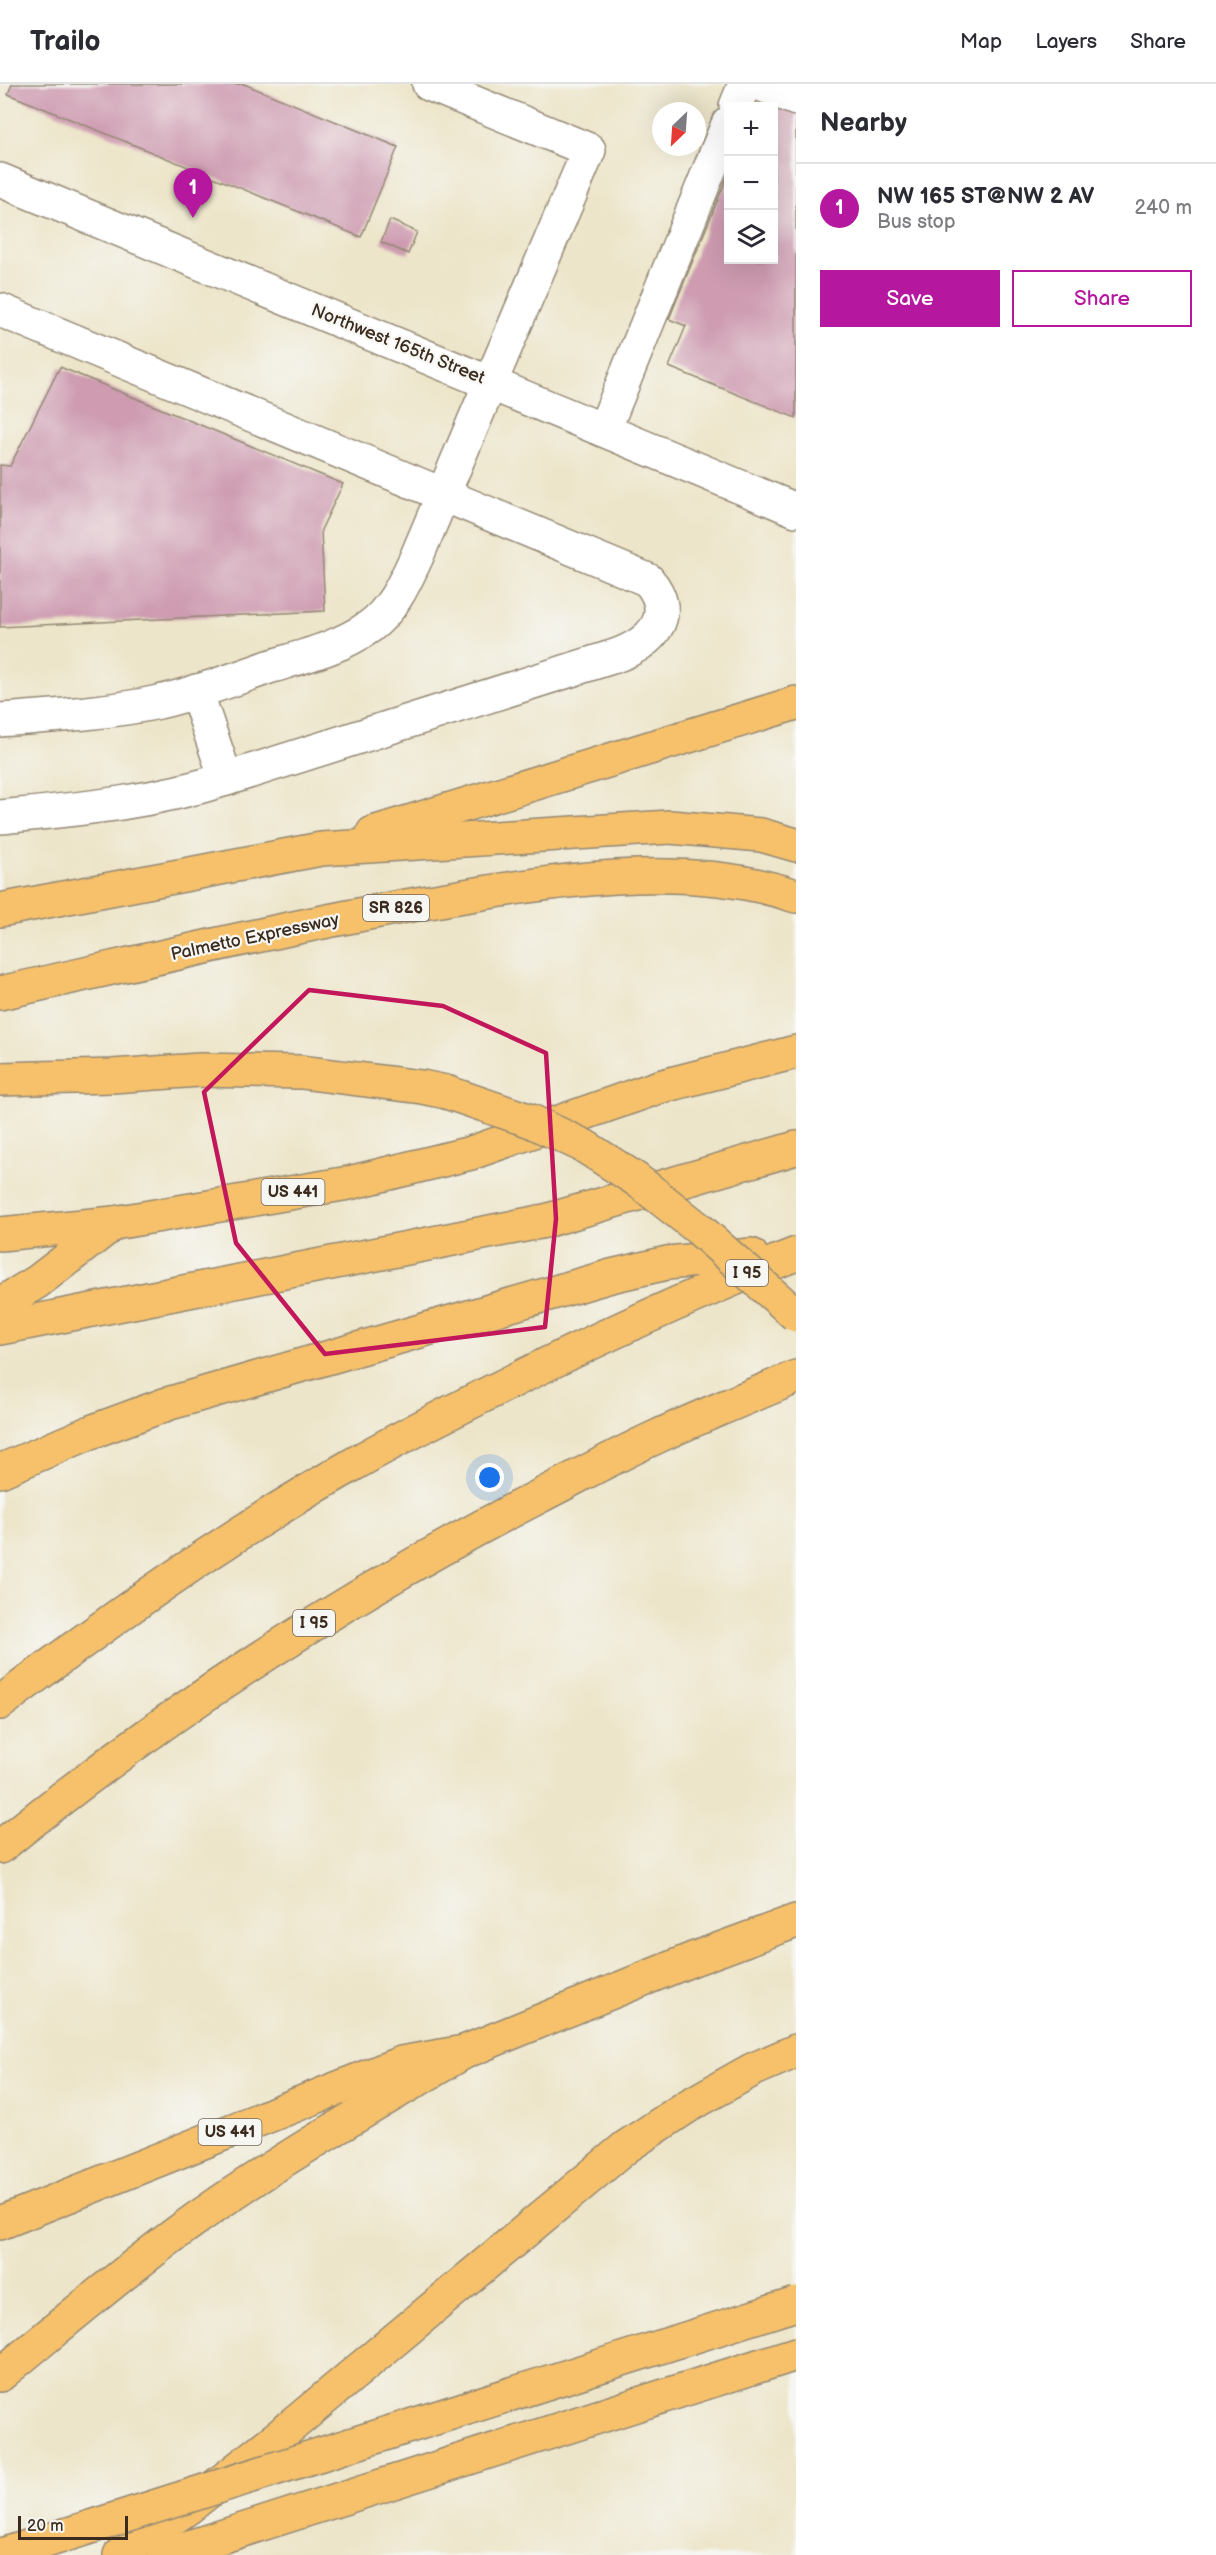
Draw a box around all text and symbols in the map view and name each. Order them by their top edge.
text: Trailo [30,25,101,58]
text: Map [960,29,1002,54]
text: Layers [1035,29,1097,54]
text: Share [1130,29,1186,54]
north arrow [652,102,706,156]
map controls [724,102,778,264]
button: + [724,102,778,156]
text: Nearby [820,108,907,139]
button: − [724,156,778,210]
pin: 1 [174,168,212,218]
text: NW 165 ST@NW 2 AV [877,183,1094,210]
text: 1 [835,196,844,220]
text: 240 m [1135,196,1192,220]
button: layers [724,210,778,264]
text: Bus stop [877,210,956,234]
button: Save [820,270,1000,327]
button: Share [1012,270,1192,327]
street label: Northwest 165th Street [308,300,488,389]
road number: SR 826 [363,895,429,921]
street label: Palmetto Expressway [169,909,342,965]
road number: US 441 [262,1179,324,1205]
road number: I 95 [726,1260,768,1286]
your location [475,1463,504,1492]
road number: I 95 [293,1610,335,1636]
road number: US 441 [198,2119,262,2145]
scale bar [18,2513,128,2540]
text: 20 m [27,2517,63,2536]

